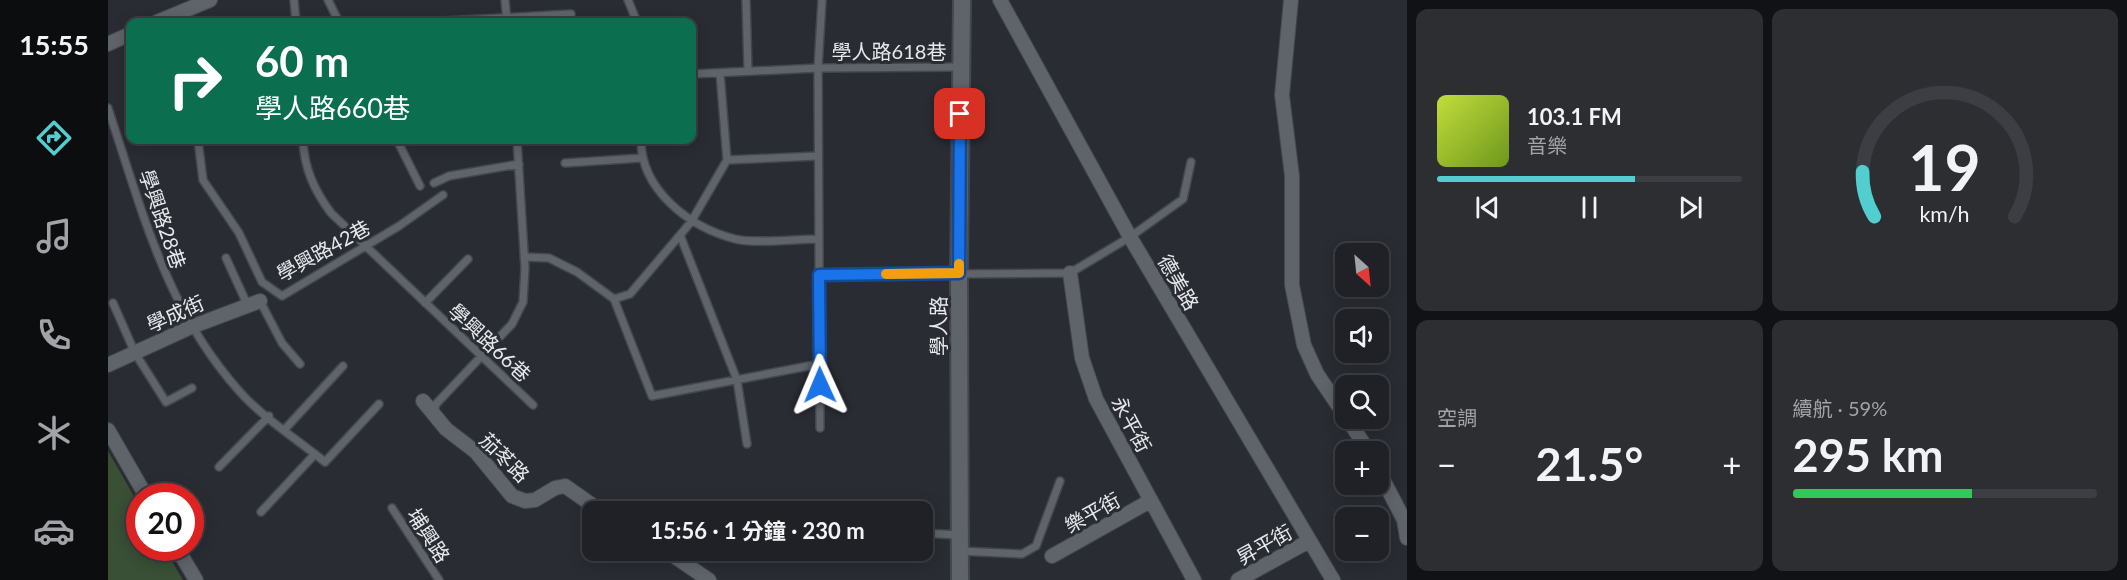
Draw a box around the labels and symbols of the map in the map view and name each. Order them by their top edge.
street label: 學人路618巷 [832,39,946,63]
pin [934,88,985,139]
street label: 學興路28巷 [135,166,191,272]
street label: 學興路42巷 [272,214,374,286]
north arrow [1335,243,1389,297]
street label: 德美路 [1154,250,1204,314]
street label: 學成街 [143,290,207,336]
street label: 學人路 [926,296,950,356]
street label: 學興路66巷 [444,298,536,386]
position arrow [788,353,852,417]
street label: 永平街 [1107,392,1157,456]
street label: 茄苳路 [475,427,535,487]
speed limit sign: 20 [126,483,204,561]
street label: 樂平街 [1060,487,1124,537]
street label: 埔興路 [403,503,455,567]
street label: 昇平街 [1232,519,1296,569]

